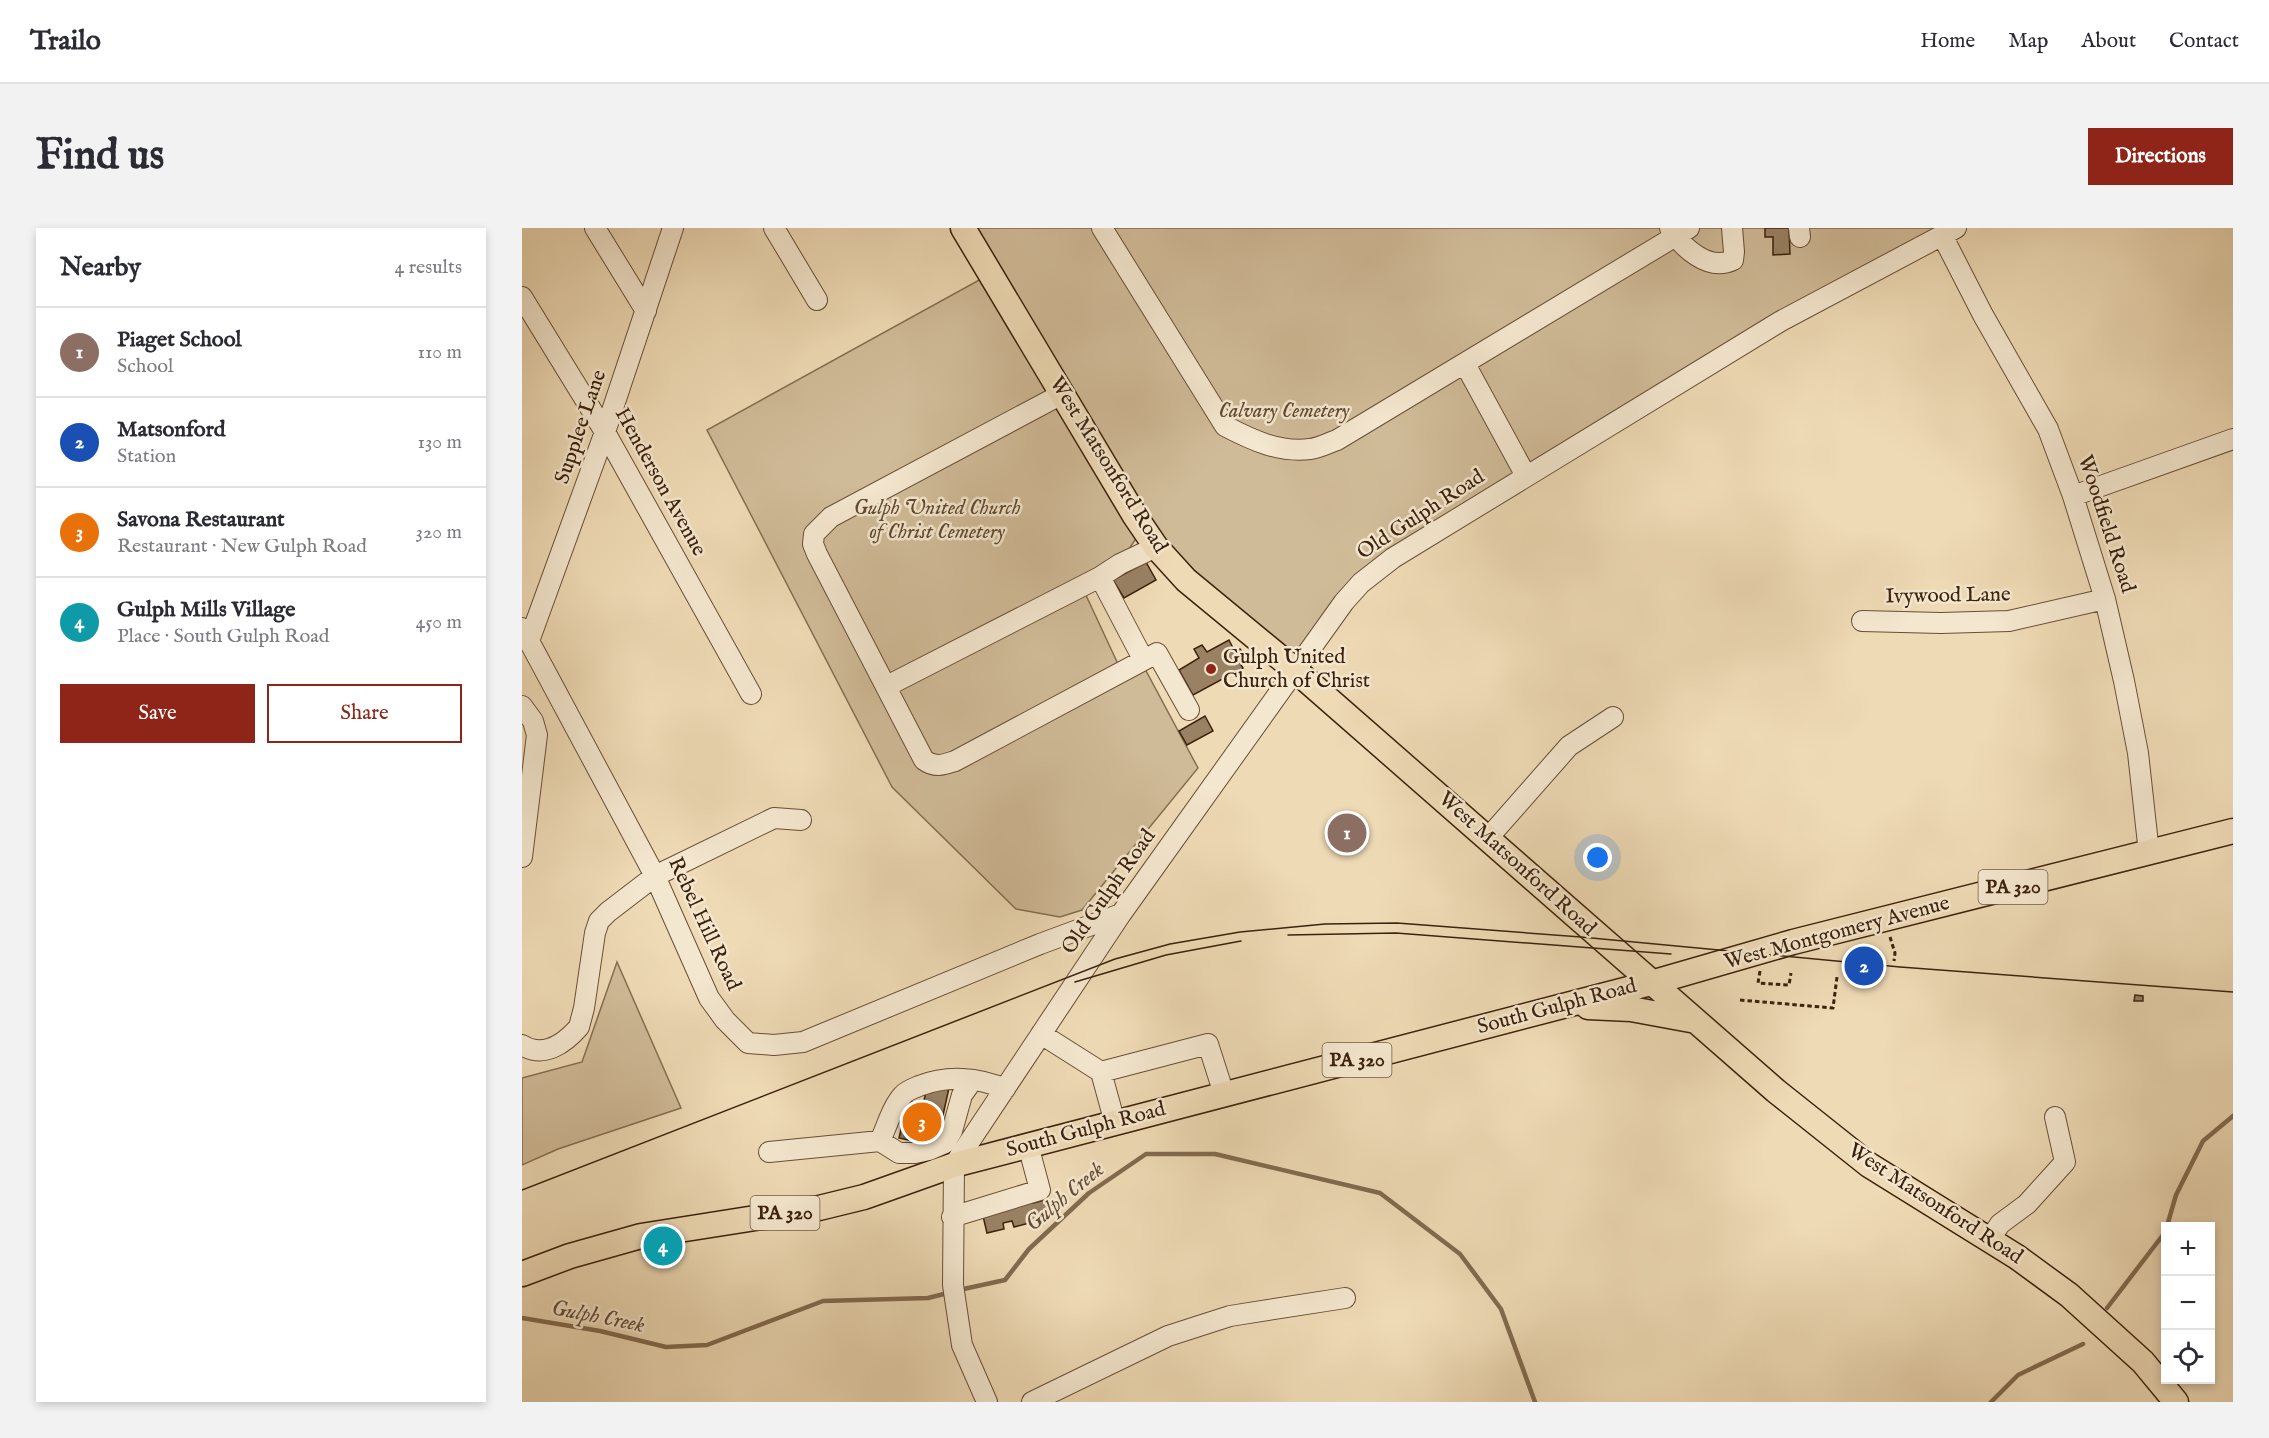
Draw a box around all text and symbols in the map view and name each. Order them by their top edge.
text: Trailo [30,24,101,59]
text: Home [1920,28,1975,55]
text: Map [2008,28,2048,55]
text: About [2081,28,2136,55]
text: Contact [2169,28,2239,55]
button: Directions [2088,128,2233,185]
text: Find us [36,130,164,183]
text: Nearby [60,251,141,284]
text: 4 results [395,255,462,280]
text: Piaget School [117,326,242,354]
text: 1 [76,340,83,365]
text: 110 m [418,340,462,365]
text: School [117,354,173,379]
street label: Supplee Lane [549,366,613,487]
street label: West Matsonford Road [1043,372,1174,559]
park label: Calvary Cemetery [1219,398,1350,425]
street label: Henderson Avenue [608,403,712,561]
text: Matsonford [117,416,225,444]
text: 2 [75,430,84,455]
text: 130 m [417,430,462,455]
text: Station [117,444,176,469]
street label: Woodfield Road [2071,452,2141,597]
street label: Old Gulph Road [1352,463,1491,566]
park label: Gulph United Church of Christ Cemetery [853,495,1021,546]
text: Savona Restaurant [117,506,285,534]
text: 3 [76,520,83,545]
text: 320 m [416,520,462,545]
text: Restaurant · New Gulph Road [117,534,367,559]
street label: Ivywood Lane [1885,581,2011,611]
text: Gulph Mills Village [117,596,295,624]
text: 4 [75,610,84,635]
text: 450 m [415,610,462,635]
text: Place · South Gulph Road [117,624,330,649]
place label: Gulph United Church of Christ [1223,644,1370,695]
marker: Gulph United Church of Christ [1204,662,1218,676]
button: Save [60,684,255,743]
button: Share [267,684,462,743]
street label: West Matsonford Road [1432,786,1602,943]
pin: 1 [1328,810,1366,856]
street label: Old Gulph Road [1056,824,1163,960]
your location [1583,843,1612,872]
street label: Rebel Hill Road [661,853,747,996]
road number: PA 320 [1978,870,2048,904]
street label: West Montgomery Avenue [1721,890,1953,976]
pin: 2 [1844,944,1884,988]
street label: South Gulph Road [1474,973,1640,1041]
road number: PA 320 [1322,1043,1392,1077]
street label: South Gulph Road [1003,1096,1169,1164]
pin: 3 [902,1100,942,1144]
street label: West Matsonford Road [1842,1137,2028,1271]
water label: Gulph Creek [1020,1156,1110,1238]
road number: PA 320 [750,1196,820,1230]
map controls [2161,1222,2215,1384]
button: + [2161,1222,2215,1276]
pin: 4 [644,1224,682,1268]
button: − [2161,1276,2215,1330]
water label: Gulph Creek [549,1294,647,1340]
button: locate [2161,1330,2215,1384]

